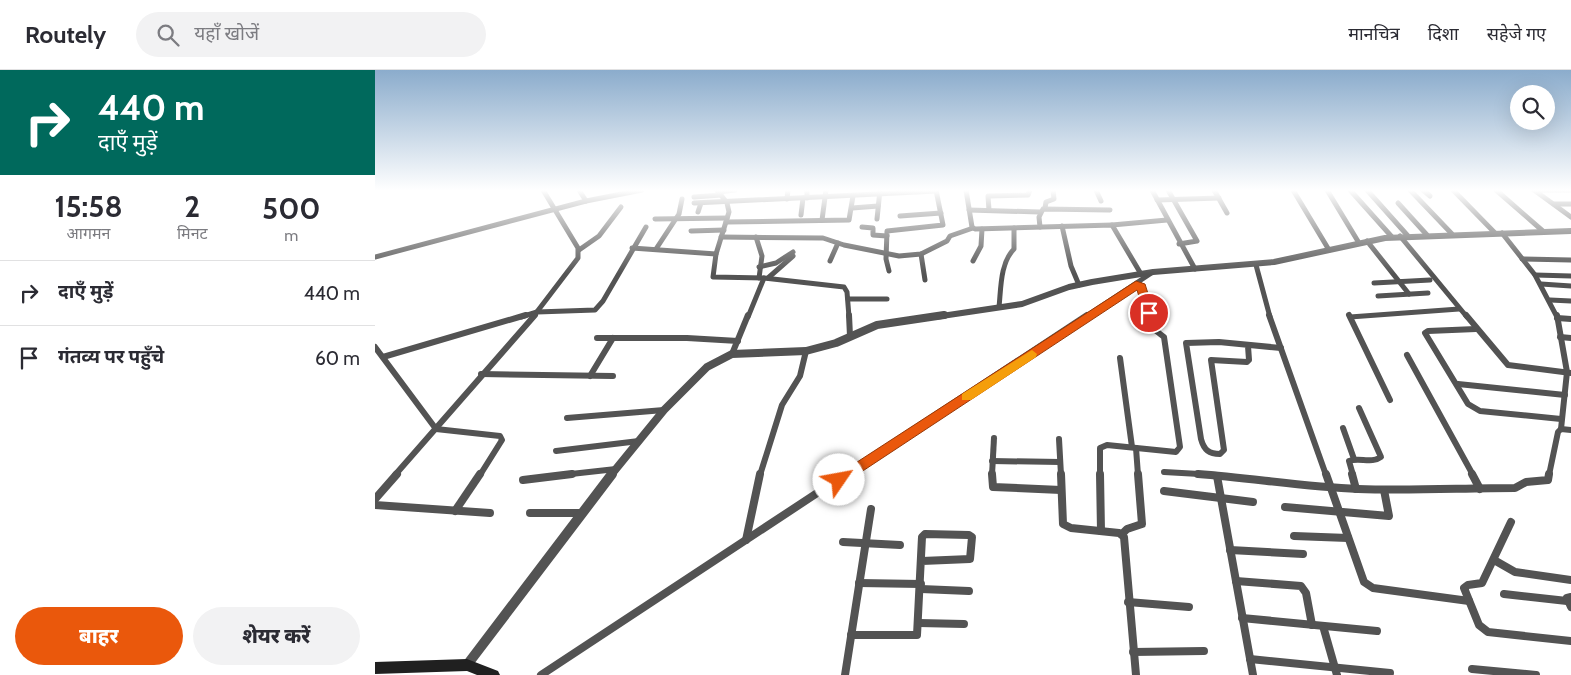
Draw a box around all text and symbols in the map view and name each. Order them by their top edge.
search box [136,12,486,57]
text: Routely [25,20,106,49]
icon: search [154,21,182,49]
text: यहाँ खोजें [194,22,259,45]
text: मानचित्र [1348,23,1400,45]
text: दिशा [1428,23,1459,45]
text: सहेजे गए [1487,23,1546,45]
map controls [1510,85,1555,130]
button: search [1510,85,1555,130]
text: 440 m [98,86,204,129]
icon: right [15,90,80,155]
text: दाएँ मुड़ें [98,129,157,156]
text: 15:58 [54,188,123,225]
text: 2 [184,188,200,225]
text: 500 [262,190,321,227]
text: आगमन [67,224,110,243]
text: मिनट [177,224,208,243]
text: m [284,226,298,245]
icon: right [15,279,43,307]
text: दाएँ मुड़ें [58,280,113,303]
text: 440 m [304,282,360,305]
pin [1128,292,1170,334]
icon: arrive [1135,299,1163,327]
icon: arrive [15,344,43,372]
text: गंतव्य पर पहुँचे [58,345,164,368]
text: 60 m [315,347,360,370]
position arrow [812,453,864,505]
button: बाहर [15,607,183,665]
button: शेयर करें [193,607,360,665]

